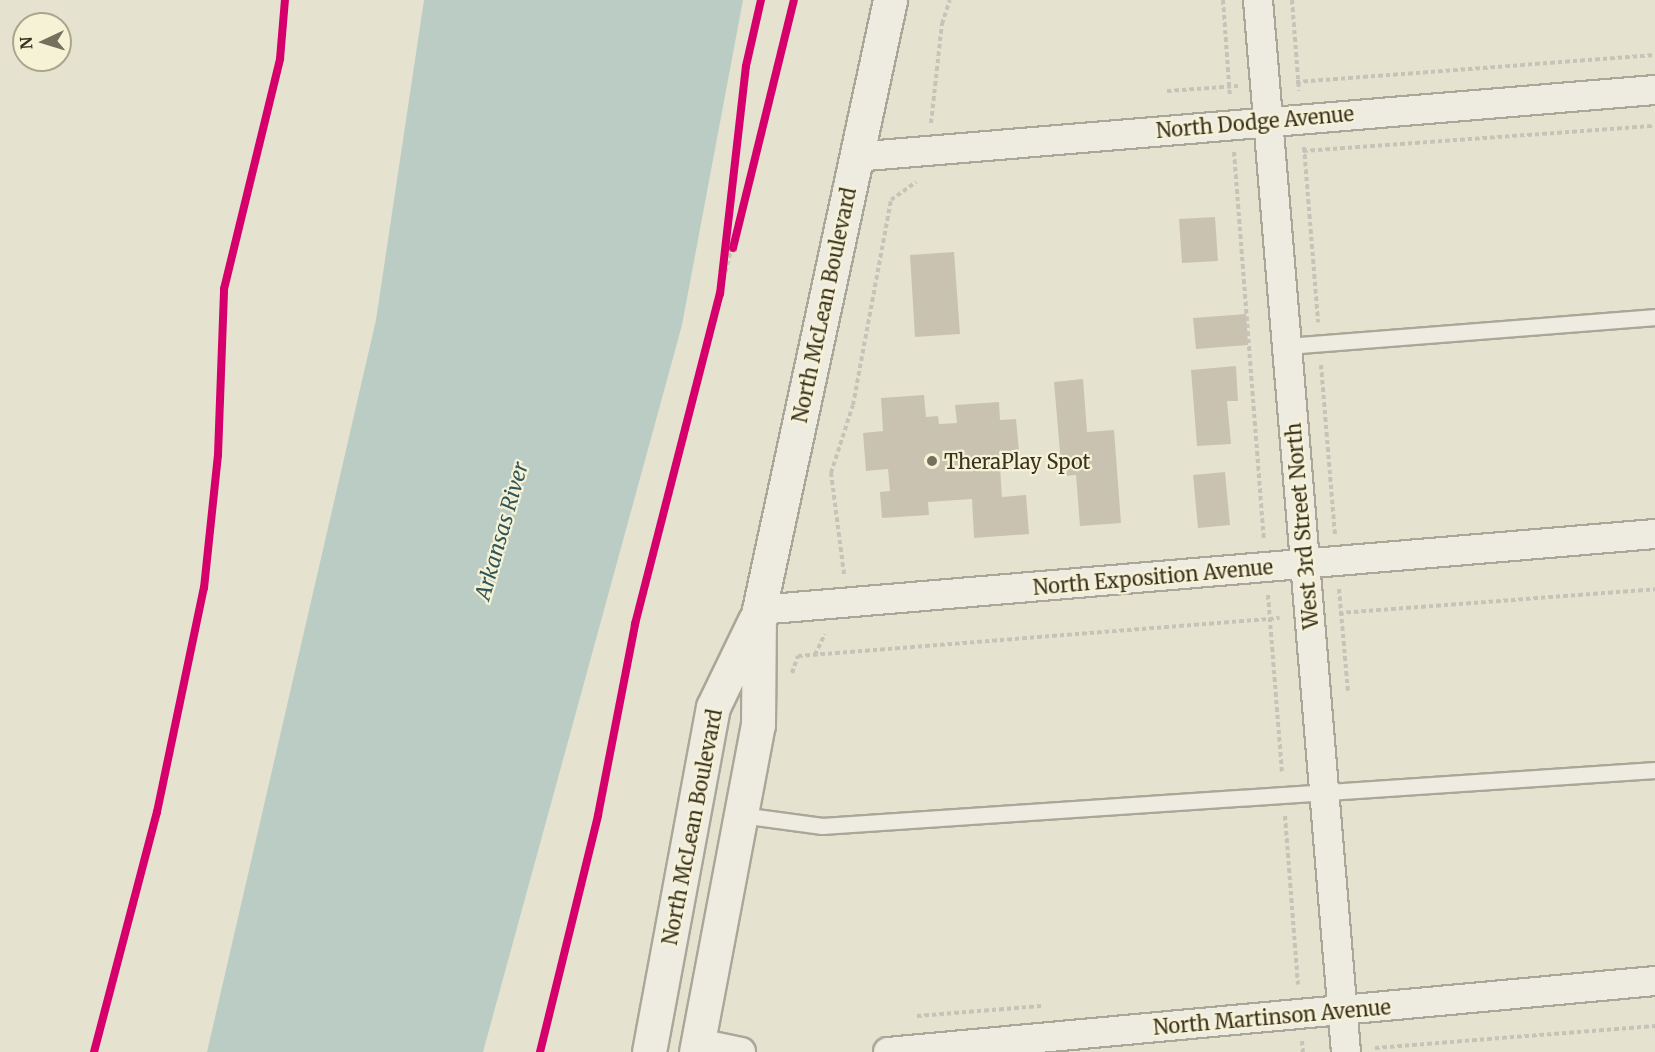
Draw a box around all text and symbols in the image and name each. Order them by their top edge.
north arrow [12,12,72,72]
text: N [16,36,36,50]
street label: North Dodge Avenue [1155,101,1355,143]
street label: North McLean Boulevard [787,185,861,425]
street label: West 3rd Street North [1281,422,1323,630]
place label: TheraPlay Spot [944,449,1090,473]
marker: TheraPlay Spot [925,454,939,468]
water label: Arkansas River [470,459,534,603]
street label: North Exposition Avenue [1032,555,1274,599]
street label: North McLean Boulevard [657,707,727,947]
street label: North Martinson Avenue [1152,995,1392,1039]

